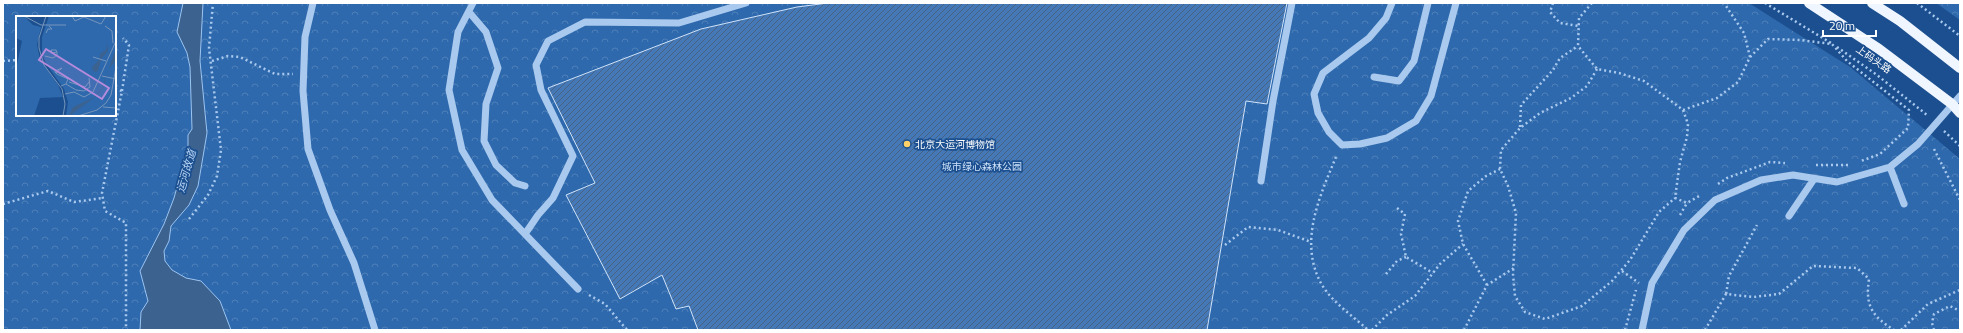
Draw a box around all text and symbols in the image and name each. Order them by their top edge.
scale bar [1823,12,1876,38]
inset map [16,16,116,116]
text: 20 m [1829,16,1855,35]
street label: 上码头路 [1853,42,1894,77]
place label: 北京大运河博物馆 [915,137,995,152]
marker: 北京大运河博物馆 [902,139,912,149]
water label: 运河故道 [172,146,200,194]
park label: 城市绿心森林公园 [942,159,1022,174]

